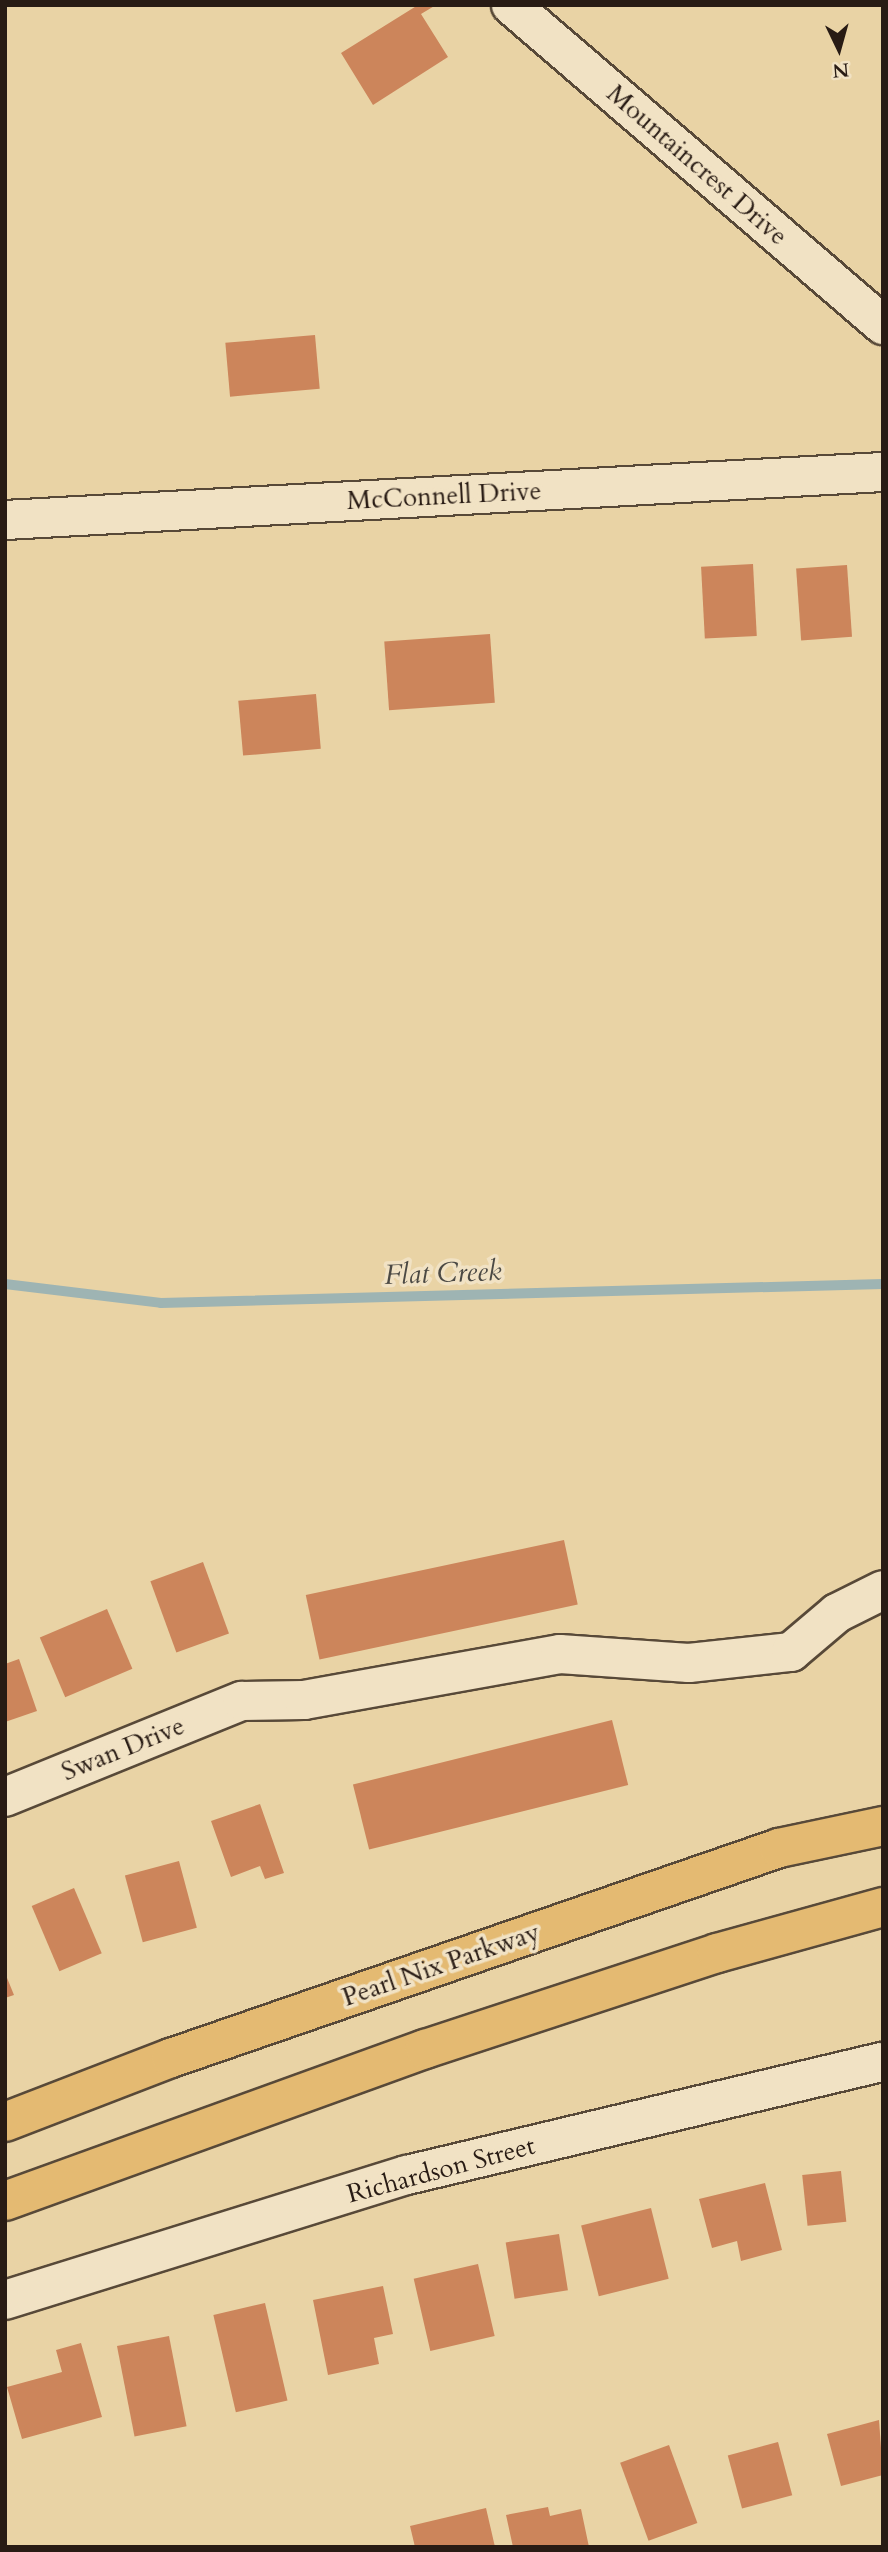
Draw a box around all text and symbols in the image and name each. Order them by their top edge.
north arrow [804,14,874,84]
text: N [831,56,850,84]
street label: Mountaincrest Drive [600,78,794,252]
street label: McConnell Drive [346,475,542,517]
water label: Flat Creek [384,1254,502,1292]
street label: Swan Drive [57,1710,189,1788]
street label: Pearl Nix Parkway [338,1917,544,2013]
street label: Richardson Street [344,2130,538,2210]

